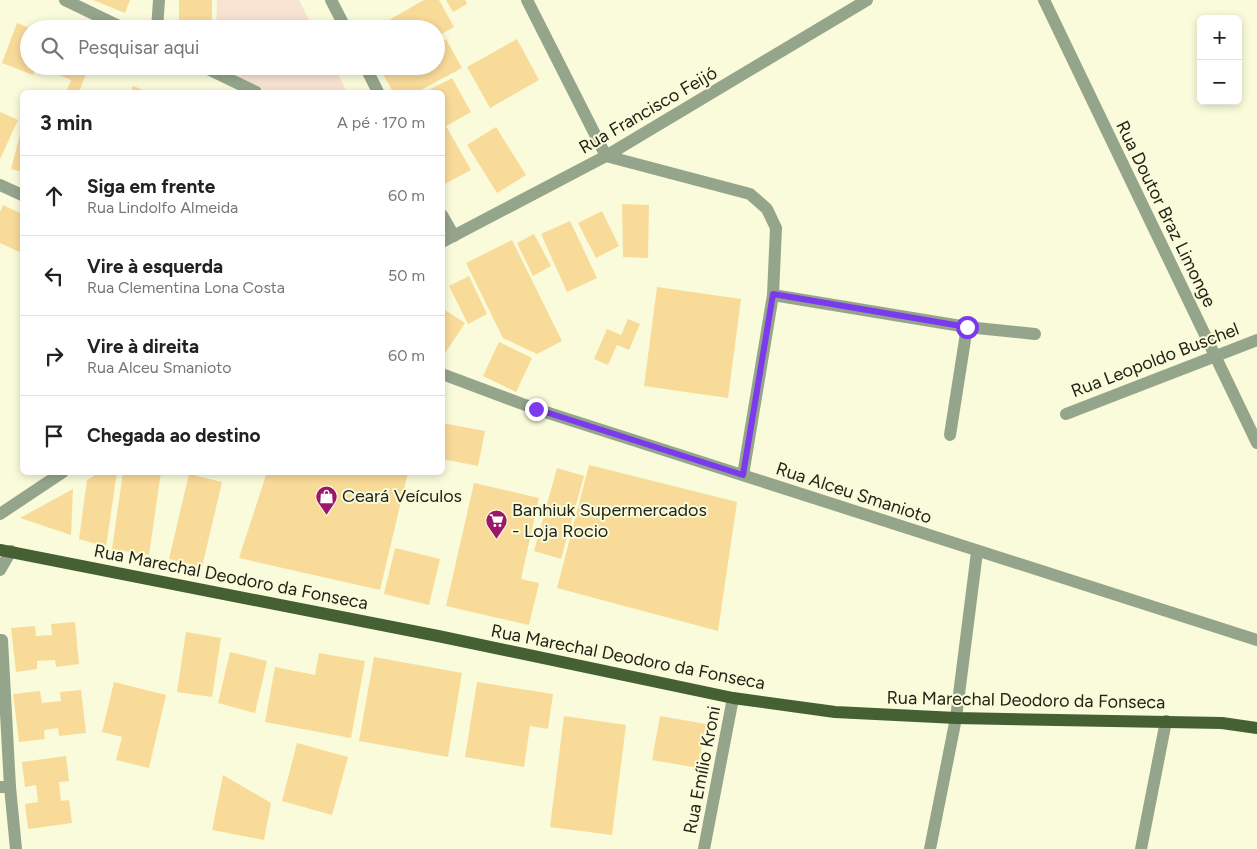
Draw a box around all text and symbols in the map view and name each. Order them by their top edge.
map controls [1197,15,1242,105]
button: + [1197,15,1242,60]
search box [20,20,445,75]
icon: search [38,34,66,62]
text: Pesquisar aqui [78,36,199,59]
button: − [1197,60,1242,105]
street label: Rua Francisco Feijó [575,62,721,158]
text: 3 min [40,110,92,135]
text: A pé · 170 m [337,113,425,132]
street label: Rua Doutor Braz Limonge [1111,117,1221,311]
text: Siga em frente [87,175,215,198]
icon: ahead [40,182,68,210]
text: 60 m [388,186,425,205]
text: Rua Lindolfo Almeida [87,198,238,217]
text: Vire à esquerda [87,255,223,278]
icon: left [40,262,68,290]
text: 50 m [388,266,425,285]
text: Rua Clementina Lona Costa [87,278,285,297]
route start [956,316,979,339]
street label: Rua Leopoldo Buschel [1068,318,1242,402]
text: Vire à direita [87,335,199,358]
icon: right [40,342,68,370]
text: 60 m [388,346,425,365]
text: Rua Alceu Smanioto [87,358,232,377]
route end [525,398,548,421]
icon: arrive [40,422,68,450]
text: Chegada ao destino [87,424,260,447]
street label: Rua Alceu Smanioto [773,457,935,529]
shop icon: Ceará Veículos [314,484,338,515]
place label: Ceará Veículos [342,485,462,507]
place label: Banhiuk Supermercados - Loja Rocio [512,499,707,542]
supermarket icon: Banhiuk Supermercados - Loja Rocio [484,508,508,539]
street label: Rua Marechal Deodoro da Fonseca [92,540,370,614]
street label: Rua Marechal Deodoro da Fonseca [489,620,767,694]
street label: Rua Marechal Deodoro da Fonseca [886,687,1166,713]
street label: Rua Emílio Kroni [679,704,725,836]

